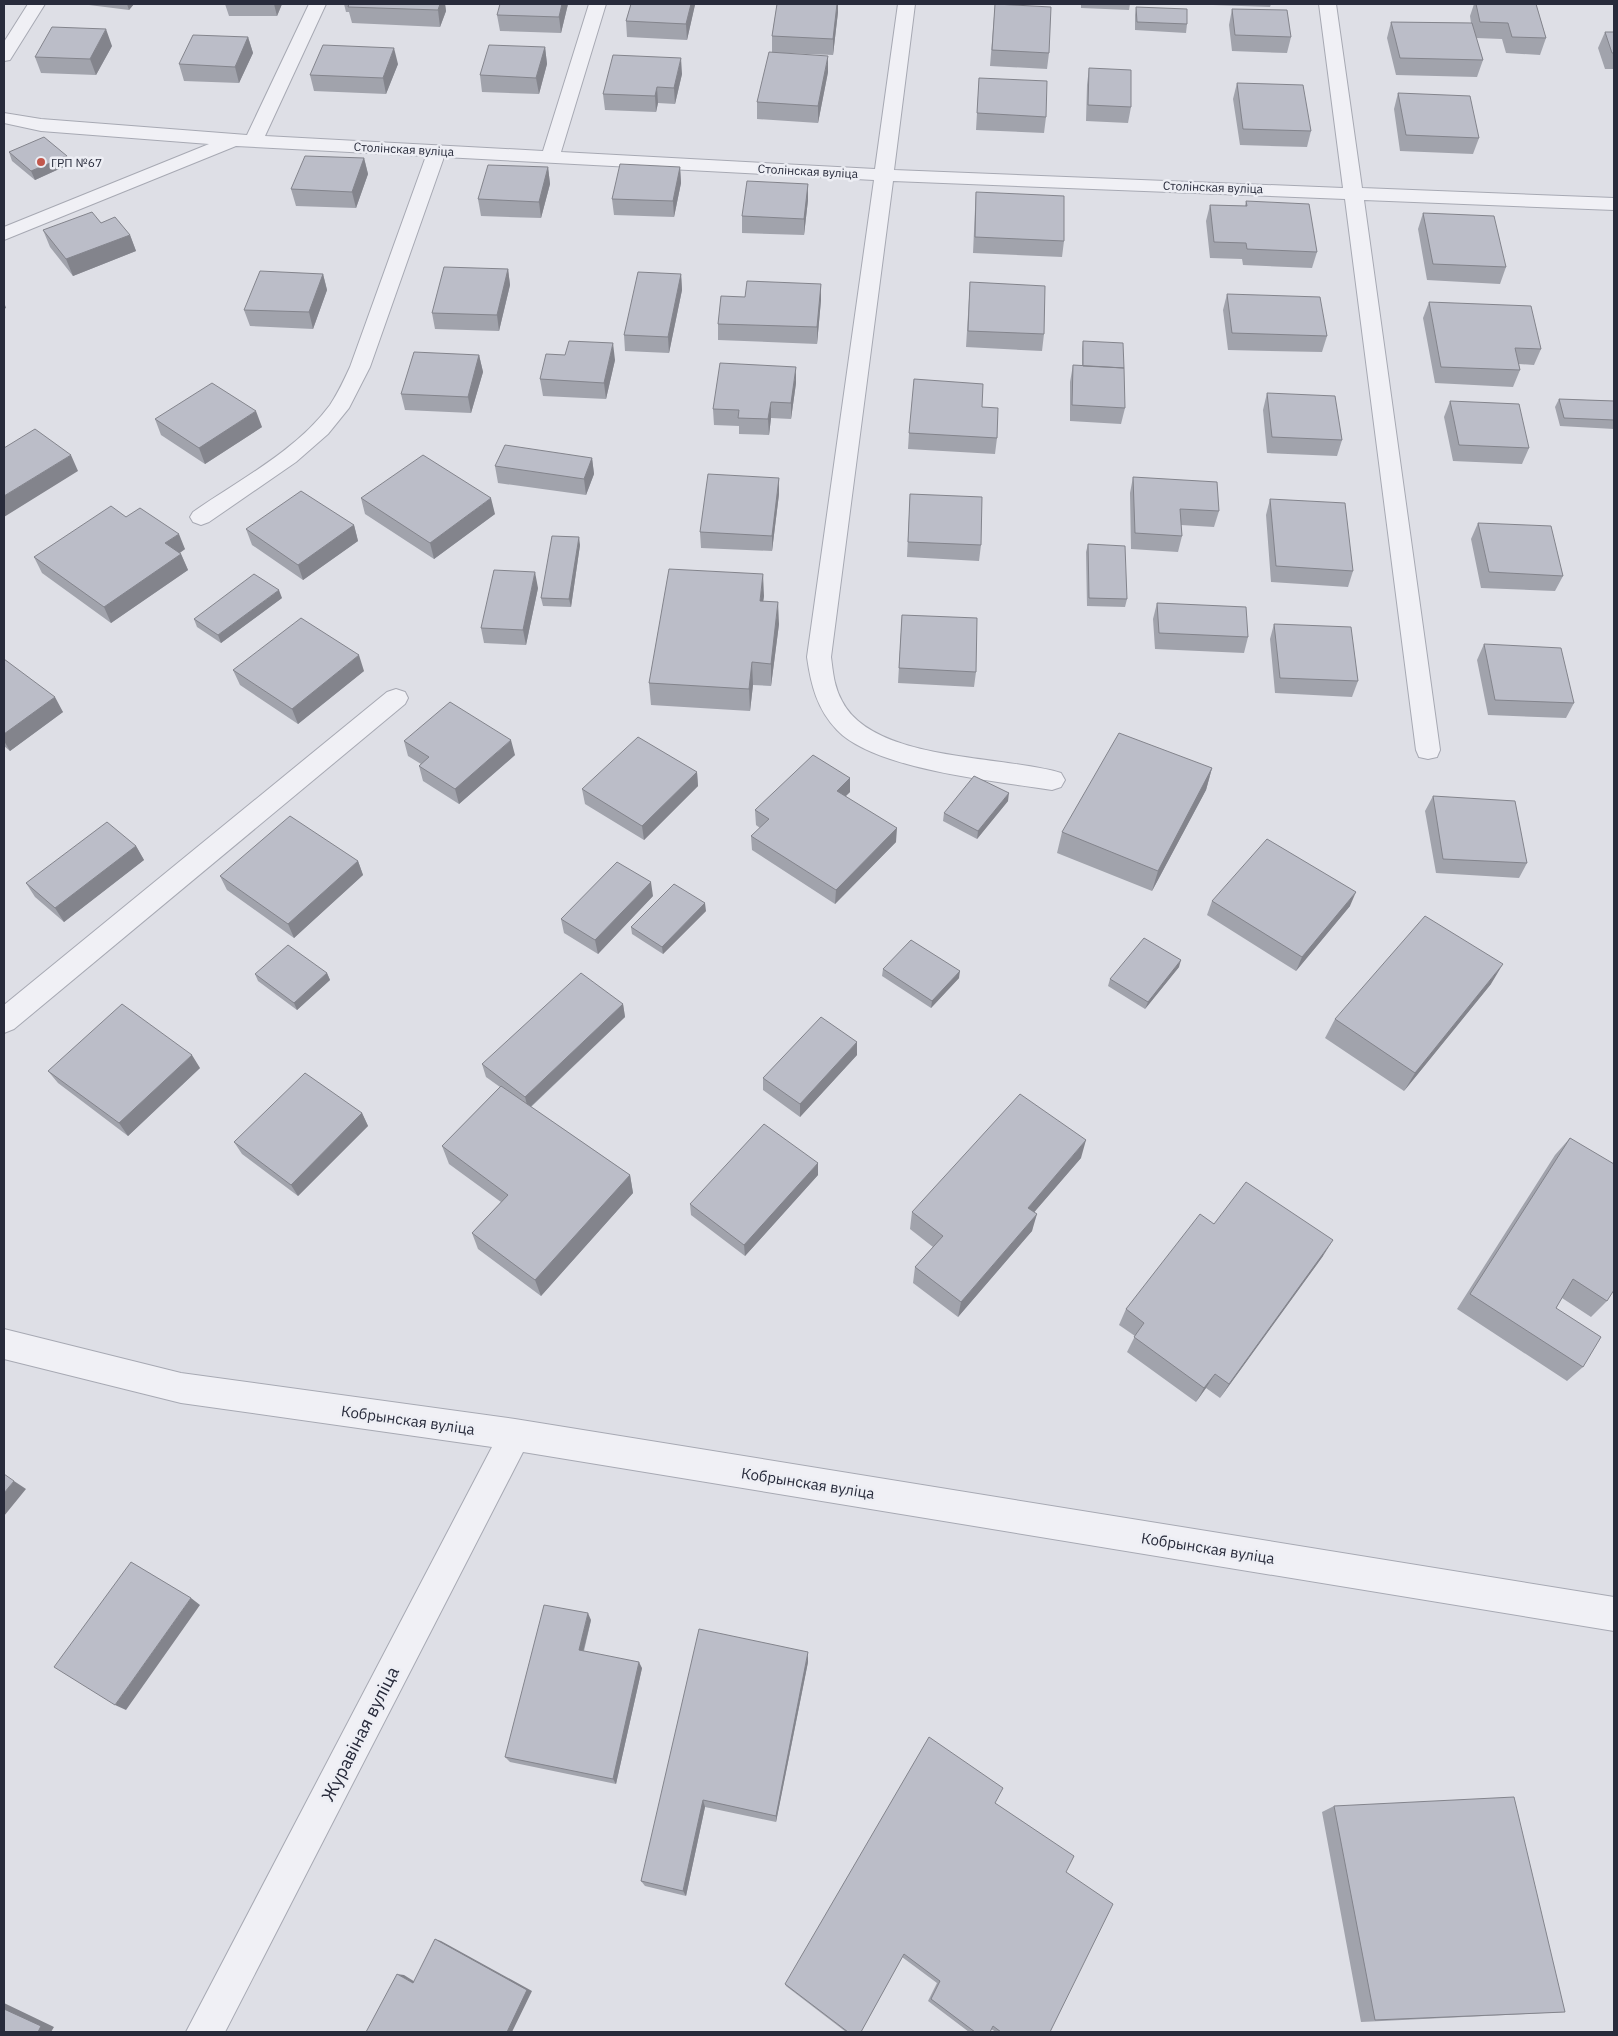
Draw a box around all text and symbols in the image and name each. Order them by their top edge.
street label: Столінская вуліца [353,139,455,159]
place label: ГРП №67 [51,155,102,170]
marker: ГРП №67 [35,156,47,168]
street label: Столінская вуліца [757,161,859,181]
street label: Столінская вуліца [1163,178,1264,196]
street label: Кобрынская вуліца [340,1401,476,1439]
street label: Кобрынская вуліца [740,1463,876,1503]
street label: Кобрынская вуліца [1140,1528,1276,1568]
street label: Журавіная вуліца [316,1662,404,1805]

